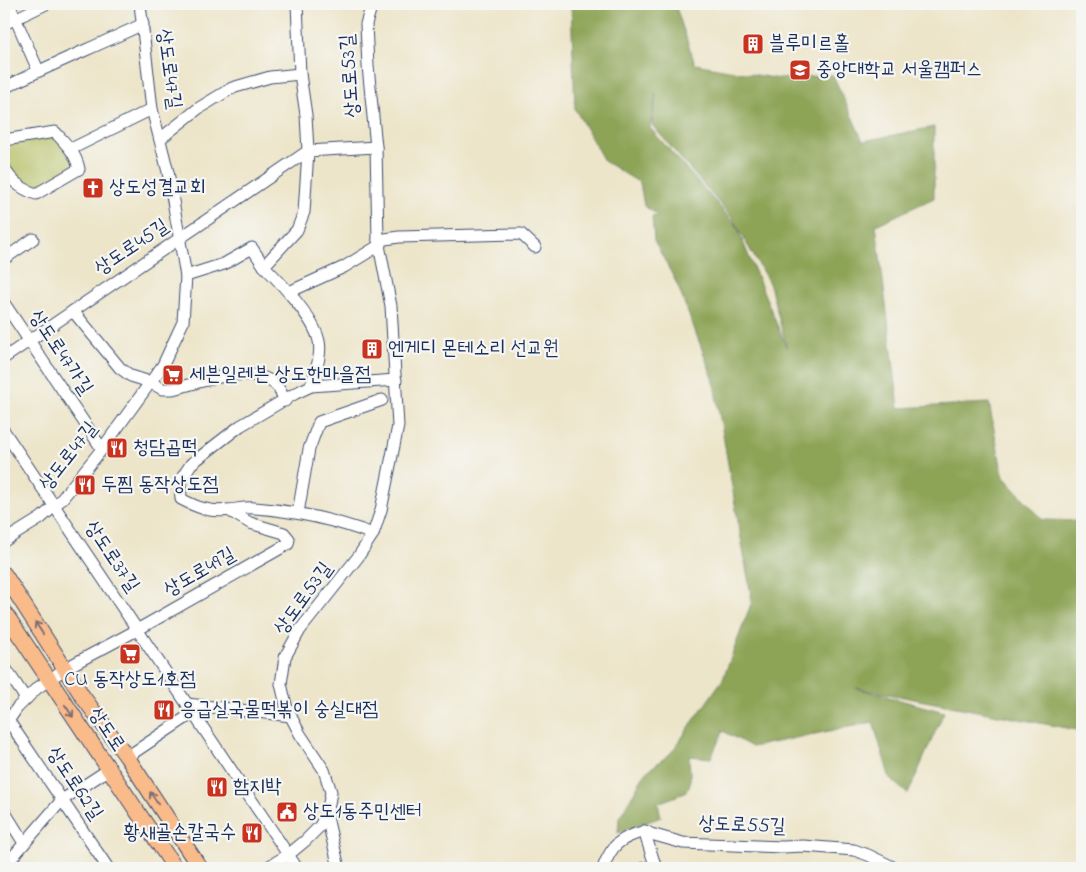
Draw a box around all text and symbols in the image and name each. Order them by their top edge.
street label: 상도로47길 [148,27,188,111]
place label: 블루미르홀 [769,30,849,59]
building icon: 블루미르홀 [741,32,765,56]
street label: 상도로53길 [334,33,368,119]
place label: 중앙대학교 서울캠퍼스 [816,56,982,85]
school or university icon: 중앙대학교 서울캠퍼스 [788,58,812,82]
place label: 상도성결교회 [109,174,206,203]
church icon: 상도성결교회 [81,176,105,200]
street label: 상도로45길 [89,212,175,284]
street label: 상도로47가길 [21,305,99,401]
place label: 엔게디 몬테소리 선교원 [388,335,559,364]
building icon: 엔게디 몬테소리 선교원 [360,337,384,361]
place label: 세븐일레븐 상도한마을점 [189,361,371,390]
supermarket icon: 세븐일레븐 상도한마을점 [161,363,185,387]
street label: 상도로47길 [33,416,105,498]
place label: 청담곱떡 [133,434,197,463]
restaurant icon: 청담곱떡 [105,436,129,460]
place label: 두찜 동작상도점 [101,471,219,500]
restaurant icon: 두찜 동작상도점 [73,473,97,497]
street label: 상도로37길 [76,515,146,599]
street label: 상도로49길 [159,541,241,605]
street label: 상도로53길 [268,556,340,642]
one-way arrow [34,621,44,635]
supermarket icon: CU 동작상도1호점 [118,642,142,666]
place label: CU 동작상도1호점 [64,666,196,695]
place label: 응급실국물떡볶이 숭실대점 [180,696,378,725]
restaurant icon: 응급실국물떡볶이 숭실대점 [152,698,176,722]
street label: 상도로 [80,702,132,758]
one-way arrow [64,704,74,718]
street label: 상도로62길 [39,741,109,827]
place label: 함지박 [233,773,281,802]
restaurant icon: 함지박 [205,775,229,799]
one-way arrow [149,792,159,806]
place label: 상도1동주민센터 [303,798,422,827]
public building icon: 상도1동주민센터 [275,800,299,824]
street label: 상도로55길 [698,810,786,842]
place label: 황새골손칼국수 [123,819,236,848]
restaurant icon: 황새골손칼국수 [240,821,264,845]

